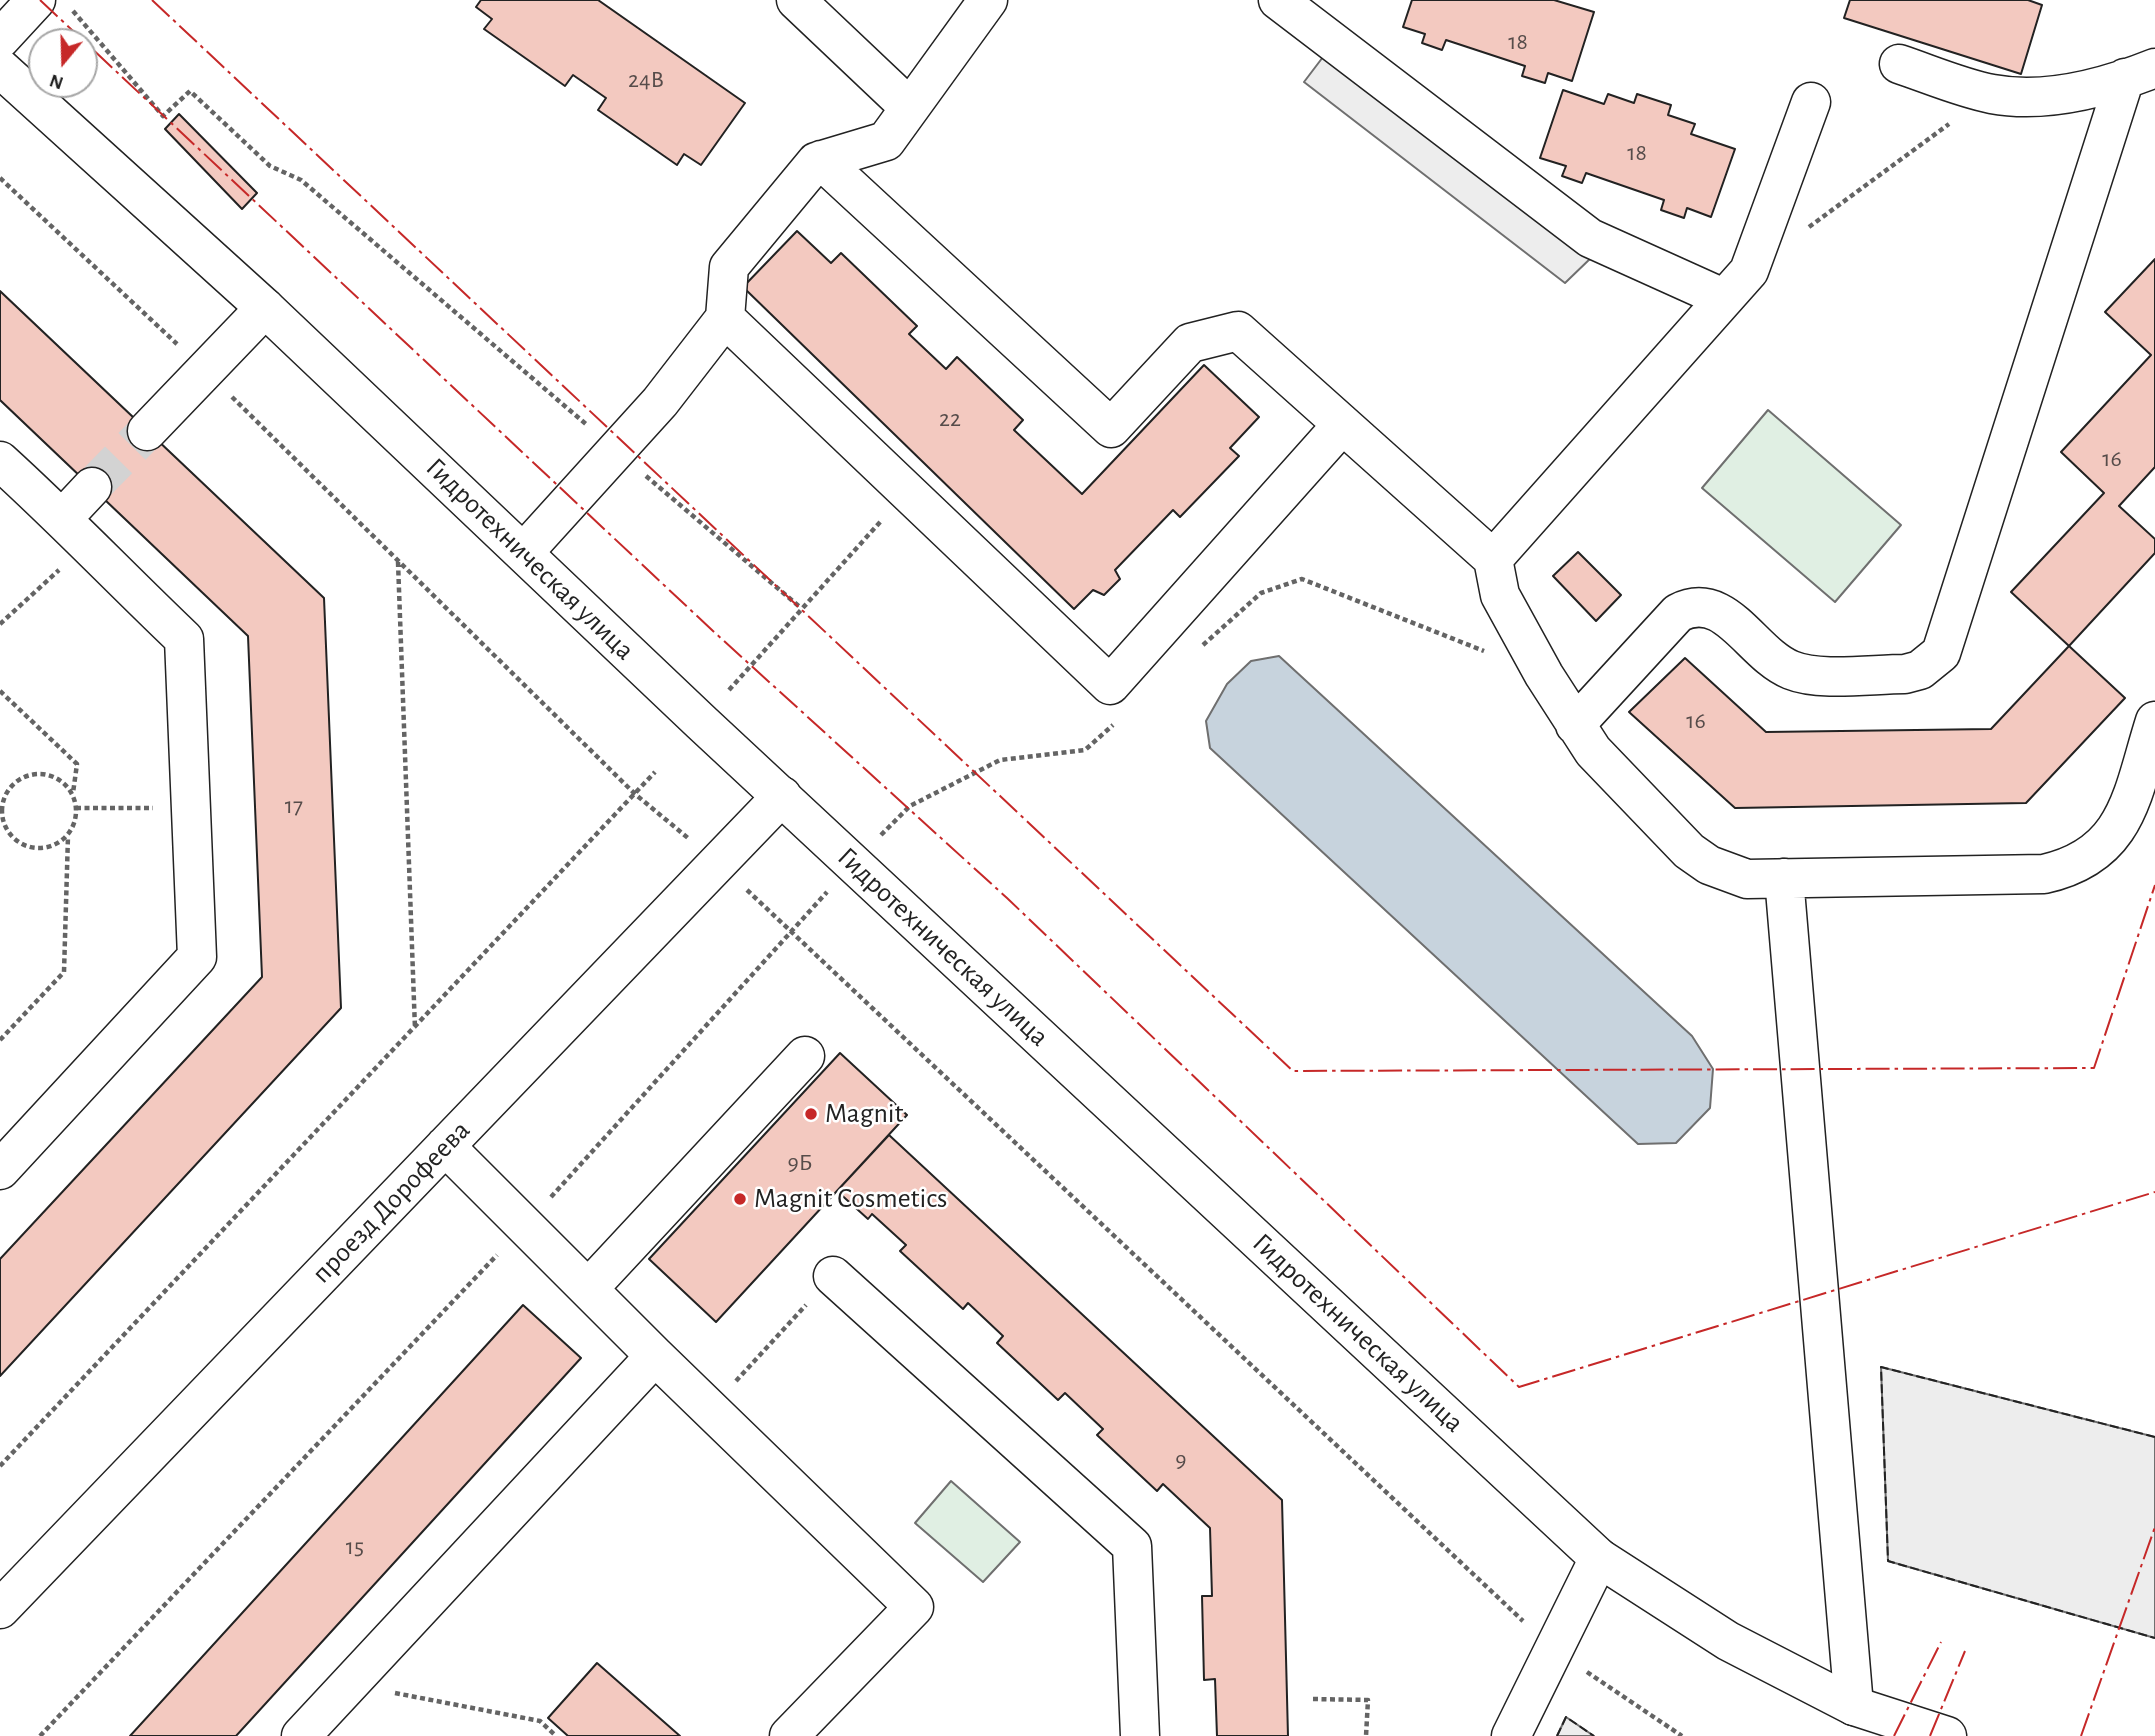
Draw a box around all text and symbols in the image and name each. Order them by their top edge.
north arrow [28,28,98,98]
house number: 18 [1508,28,1528,56]
house number: 24В [628,66,664,94]
text: N [47,70,66,93]
house number: 18 [1627,139,1647,167]
house number: 22 [939,405,961,433]
house number: 16 [2102,445,2122,473]
street label: Гидротехническая улица [419,451,641,667]
house number: 16 [1686,707,1706,735]
house number: 17 [285,792,303,820]
street label: Гидротехническая улица [830,840,1056,1054]
place label: Magnit [825,1097,904,1131]
marker: Magnit [803,1106,819,1122]
street label: проезд Дорофеева [305,1114,477,1290]
house number: 9Б [787,1149,813,1177]
place label: Magnit Cosmetics [754,1182,947,1216]
marker: Magnit Cosmetics [732,1191,748,1207]
street label: Гидротехническая улица [1245,1226,1471,1440]
house number: 9 [1175,1446,1187,1474]
house number: 15 [346,1533,364,1561]

